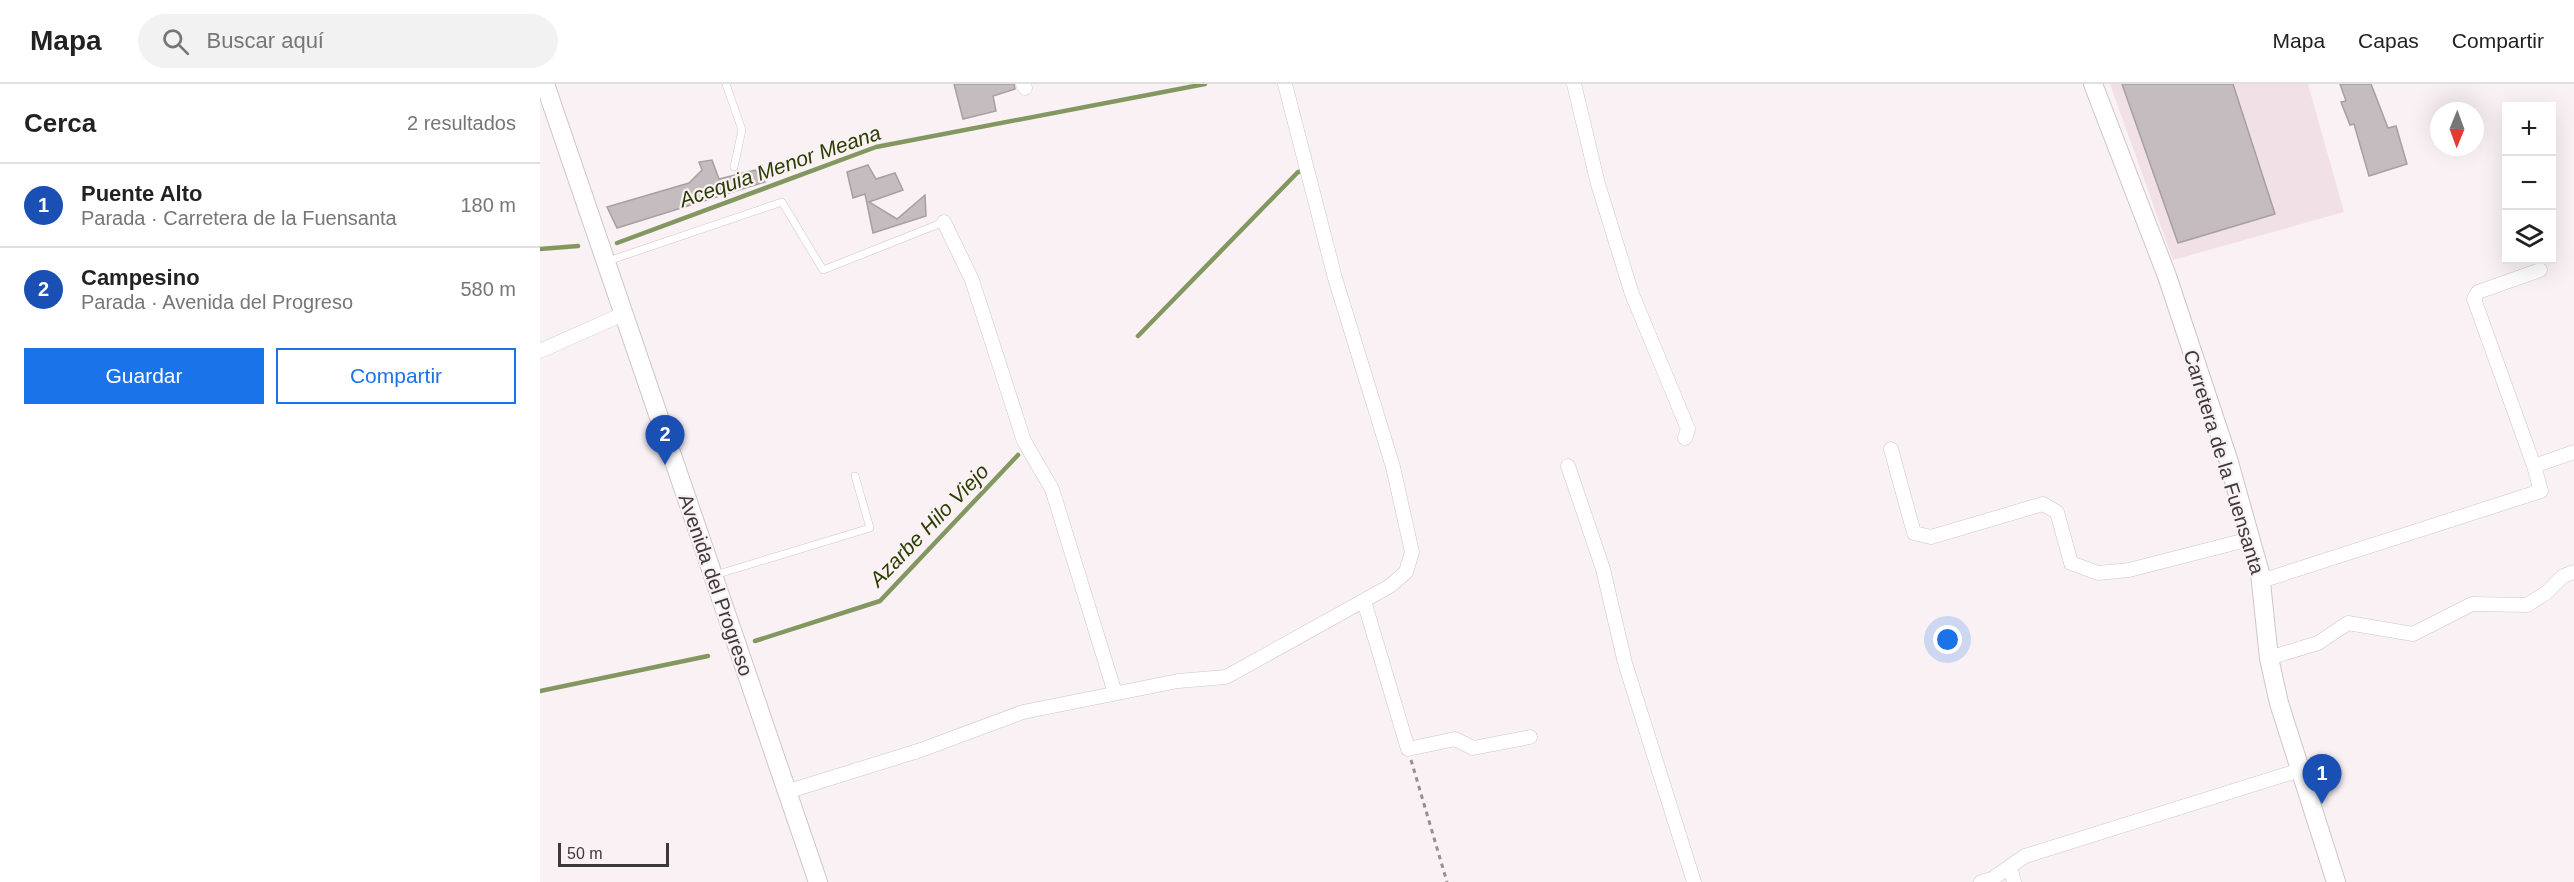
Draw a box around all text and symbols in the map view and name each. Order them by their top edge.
search box [138,14,558,68]
text: Mapa [30,25,102,56]
icon: search [159,25,192,58]
text: Buscar aquí [207,28,324,53]
text: Mapa [2273,29,2325,52]
text: Capas [2358,29,2419,52]
text: Compartir [2452,29,2544,52]
north arrow [2430,102,2484,156]
map controls [2502,102,2556,264]
button: + [2502,102,2556,156]
text: Cerca [24,108,96,138]
text: 2 resultados [407,112,516,134]
water label: Acequia Menor Meana [674,121,884,212]
button: − [2502,156,2556,210]
text: Puente Alto [81,181,202,206]
text: 1 [38,194,49,216]
text: 180 m [460,194,516,216]
text: Parada · Carretera de la Fuensanta [81,207,397,229]
button: layers [2502,210,2556,264]
text: Campesino [81,265,200,290]
text: 2 [38,278,49,300]
text: 580 m [460,278,516,300]
text: Parada · Avenida del Progreso [81,291,353,313]
street label: Carretera de la Fuensanta [2179,347,2269,578]
button: Guardar [24,348,264,404]
button: Compartir [276,348,516,404]
pin: 2 [646,416,684,465]
water label: Azarbe Hilo Viejo [864,459,993,592]
street label: Avenida del Progreso [675,491,757,679]
your location [1933,625,1962,654]
pin: 1 [2302,754,2342,804]
scale bar [558,840,669,868]
text: 50 m [567,845,603,862]

